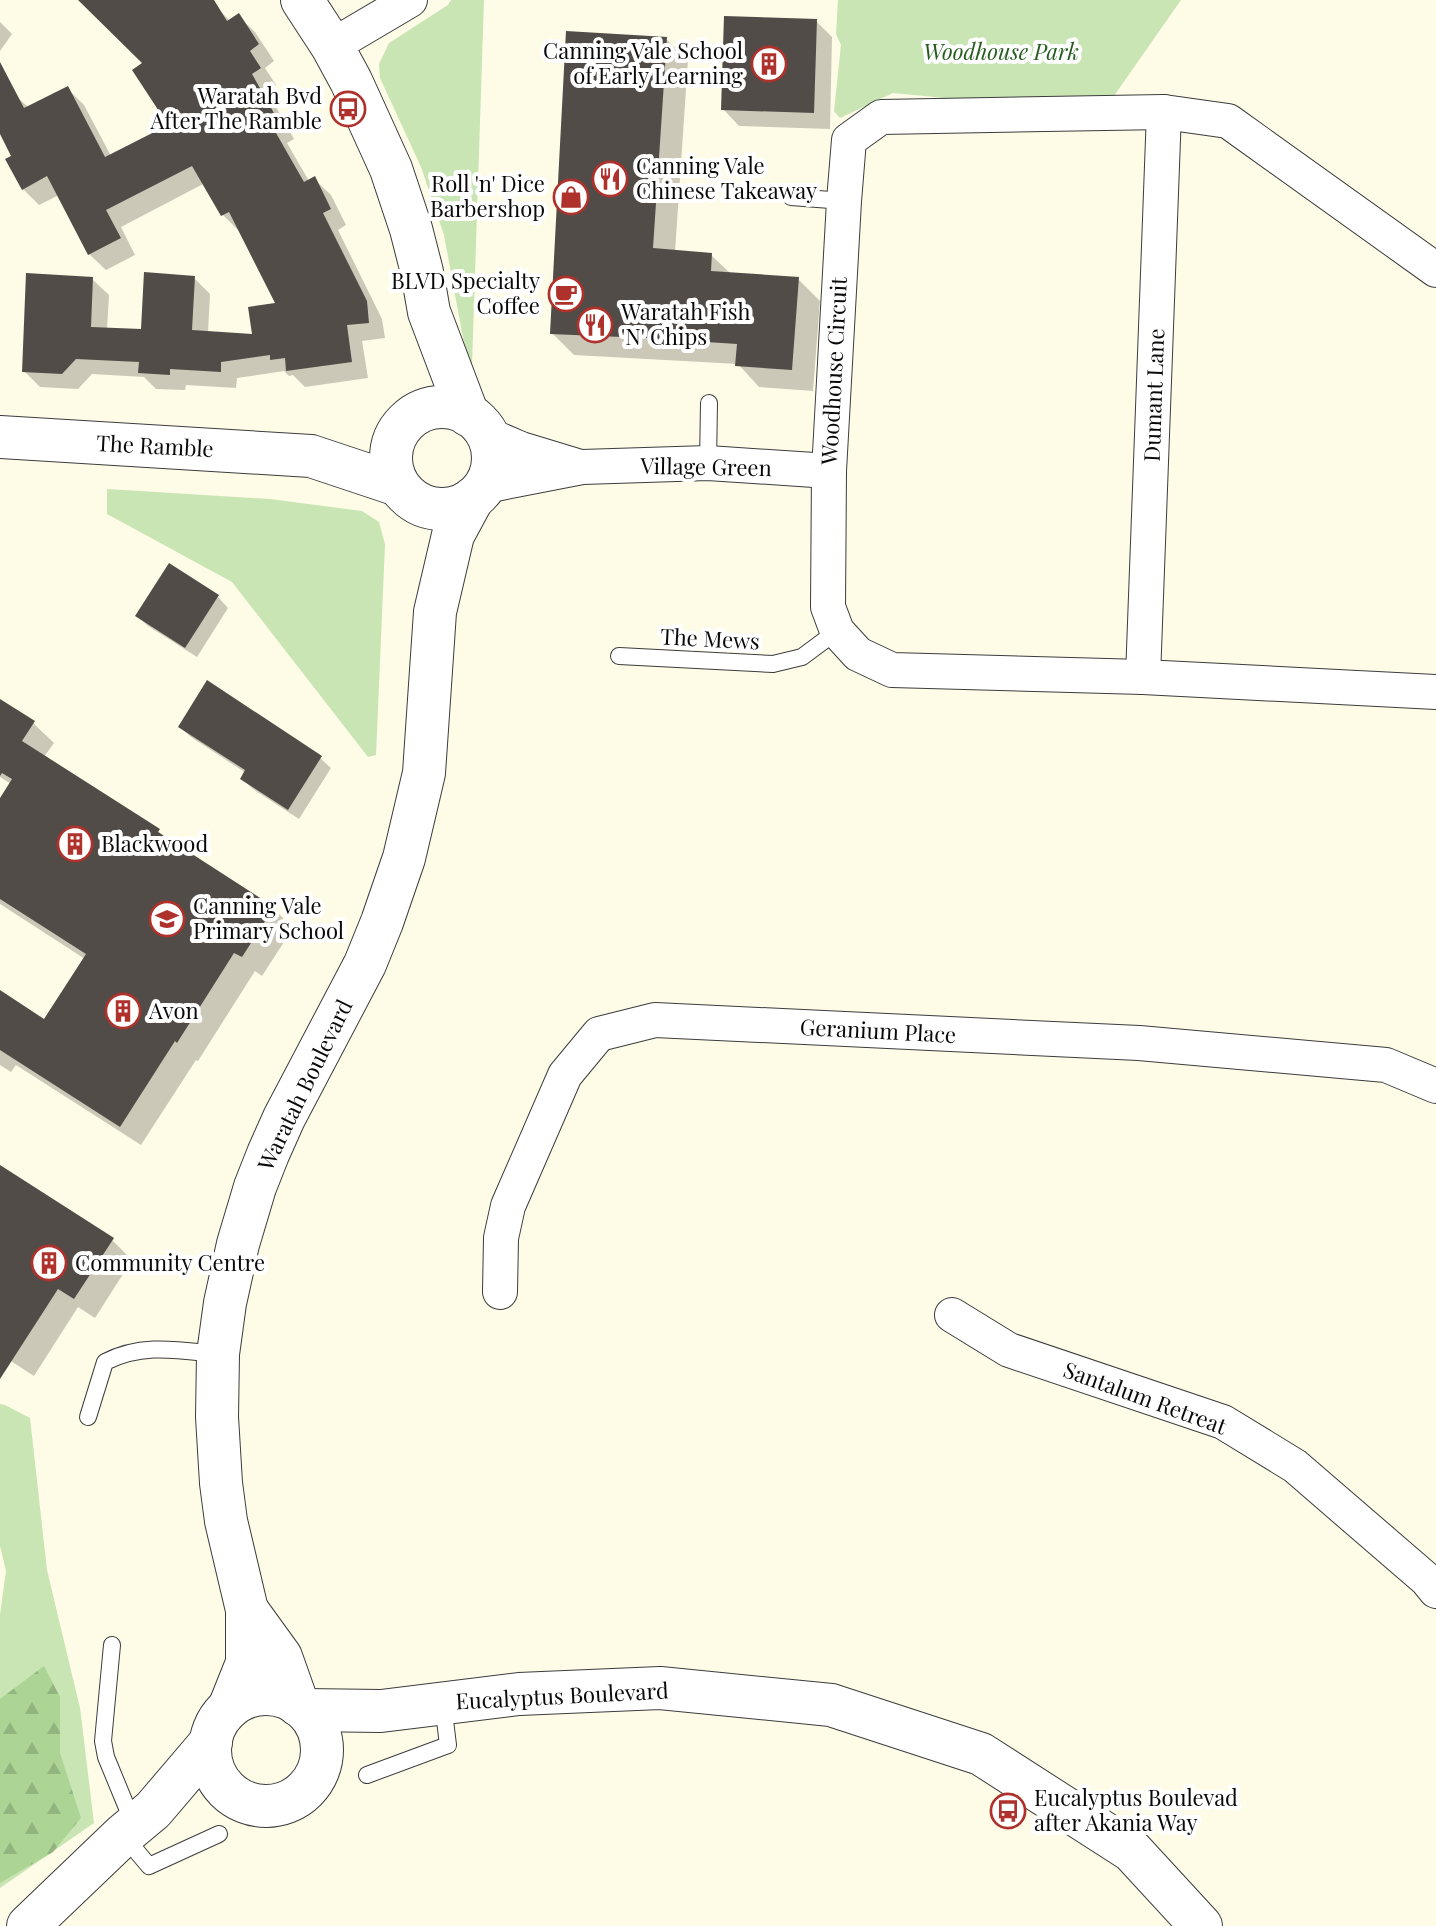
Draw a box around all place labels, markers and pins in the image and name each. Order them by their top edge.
place label: Canning Vale School of Early Learning [543,35,743,90]
building icon: Canning Vale School of Early Learning [750,45,788,83]
place label: Waratah Bvd After The Ramble [149,80,322,135]
bus stop icon: Waratah Bvd After The Ramble [329,90,367,128]
place label: Canning Vale Chinese Takeaway [636,150,817,205]
restaurant icon: Canning Vale Chinese Takeaway [591,160,629,198]
place label: Roll 'n' Dice Barbershop [430,168,545,223]
shop icon: Roll 'n' Dice Barbershop [552,178,590,216]
place label: BLVD Specialty Coffee [391,265,540,320]
cafe icon: BLVD Specialty Coffee [547,275,585,313]
place label: Waratah Fish 'N' Chips [620,296,750,351]
restaurant icon: Waratah Fish 'N' Chips [576,306,614,344]
building icon: Blackwood [56,825,94,863]
place label: Blackwood [101,828,208,858]
place label: Canning Vale Primary School [193,890,344,945]
school or university icon: Canning Vale Primary School [148,900,186,938]
building icon: Avon [104,992,142,1030]
place label: Avon [148,995,199,1025]
building icon: Community Centre [30,1244,68,1282]
place label: Community Centre [75,1247,265,1277]
place label: Eucalyptus Boulevad after Akania Way [1034,1782,1238,1837]
bus stop icon: Eucalyptus Boulevad after Akania Way [989,1792,1027,1830]

